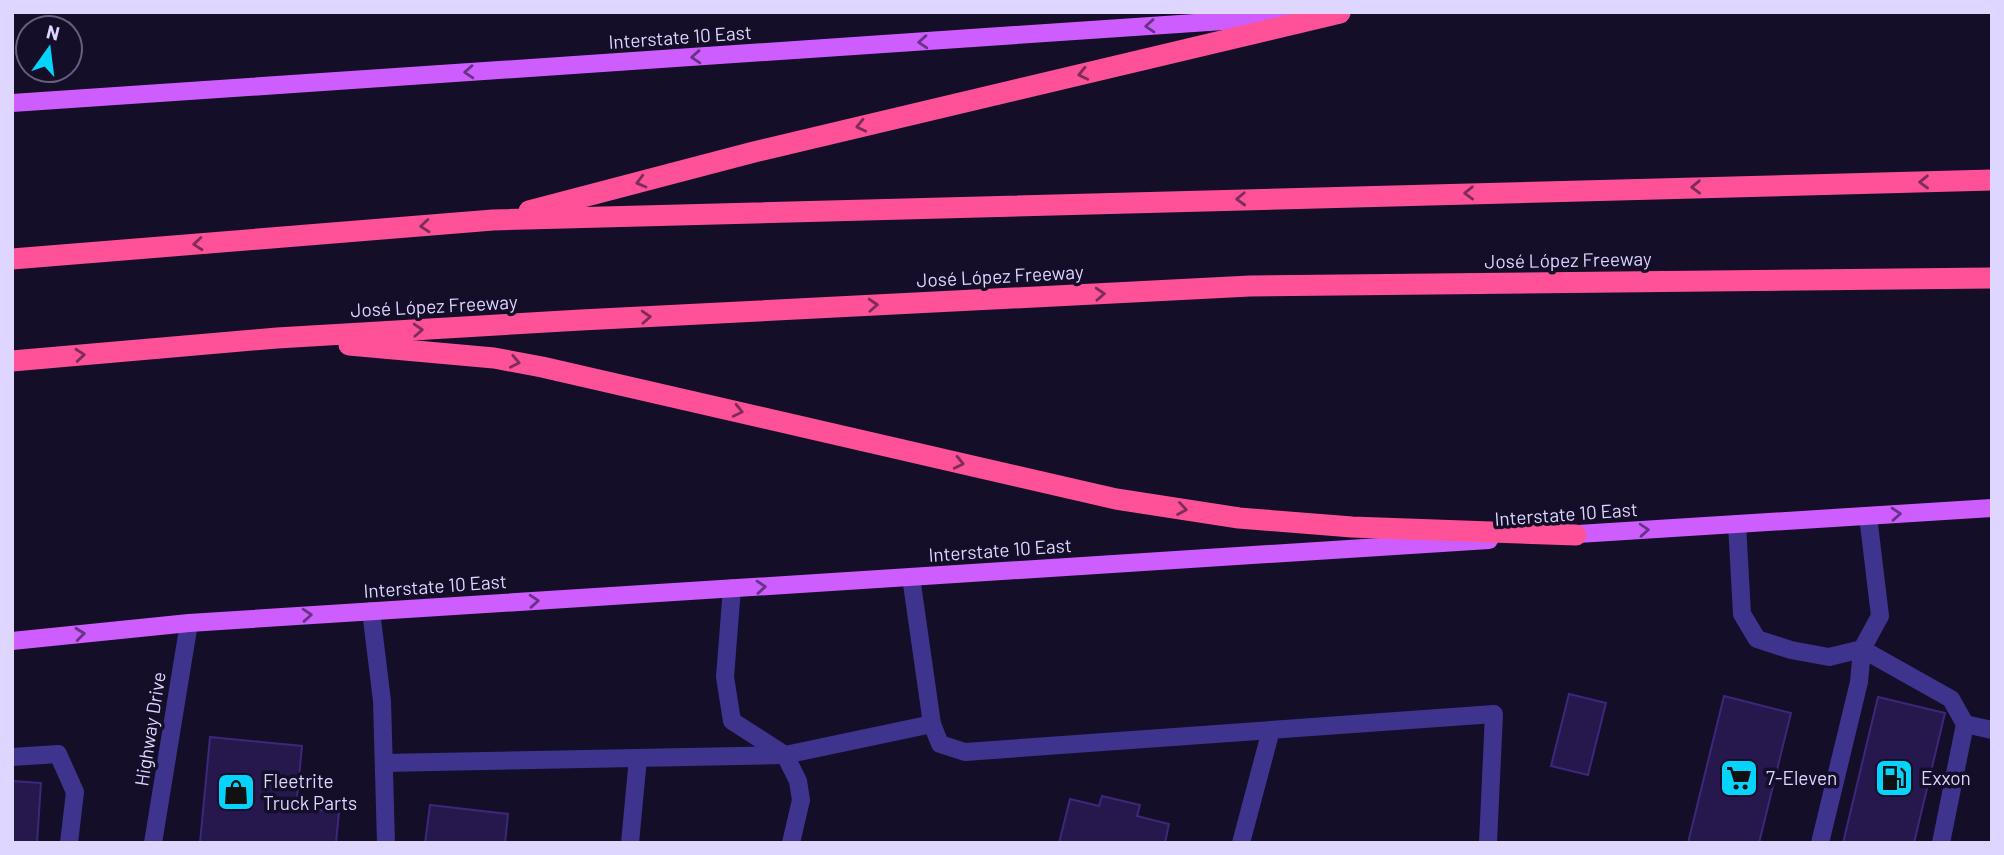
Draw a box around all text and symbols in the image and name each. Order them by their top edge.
north arrow [14,14,84,84]
one-way arrow [1144,18,1155,33]
text: N [44,19,62,45]
street label: Interstate 10 East [608,20,752,53]
one-way arrow [917,34,928,49]
one-way arrow [690,49,701,64]
one-way arrow [463,64,474,79]
one-way arrow [1077,66,1089,80]
one-way arrow [855,118,867,133]
one-way arrow [635,173,647,188]
one-way arrow [1918,174,1929,189]
one-way arrow [1690,180,1701,195]
one-way arrow [1463,186,1474,201]
one-way arrow [1235,191,1246,207]
one-way arrow [419,218,430,233]
one-way arrow [192,236,203,251]
street label: José López Freeway [1484,247,1652,272]
street label: José López Freeway [916,260,1084,291]
one-way arrow [1095,286,1106,301]
street label: José López Freeway [350,290,518,321]
one-way arrow [867,298,878,313]
one-way arrow [640,309,651,324]
one-way arrow [413,323,424,338]
one-way arrow [75,348,86,363]
one-way arrow [509,354,521,369]
one-way arrow [731,403,743,417]
one-way arrow [953,454,965,469]
street label: Interstate 10 East [1494,497,1638,530]
one-way arrow [1176,501,1188,516]
one-way arrow [1890,507,1901,522]
one-way arrow [1639,523,1650,538]
street label: Interstate 10 East [928,533,1072,566]
street label: Interstate 10 East [363,569,507,602]
one-way arrow [756,579,767,594]
one-way arrow [529,593,540,608]
one-way arrow [302,608,313,623]
one-way arrow [75,627,86,642]
street label: Highway Drive [129,670,170,788]
supermarket icon: 7-Eleven [1718,757,1760,799]
fuel station icon: Exxon [1873,757,1915,799]
place label: 7-Eleven [1766,766,1837,789]
place label: Exxon [1921,766,1971,789]
place label: Fleetrite Truck Parts [263,769,357,814]
shop icon: Fleetrite Truck Parts [215,771,257,813]

